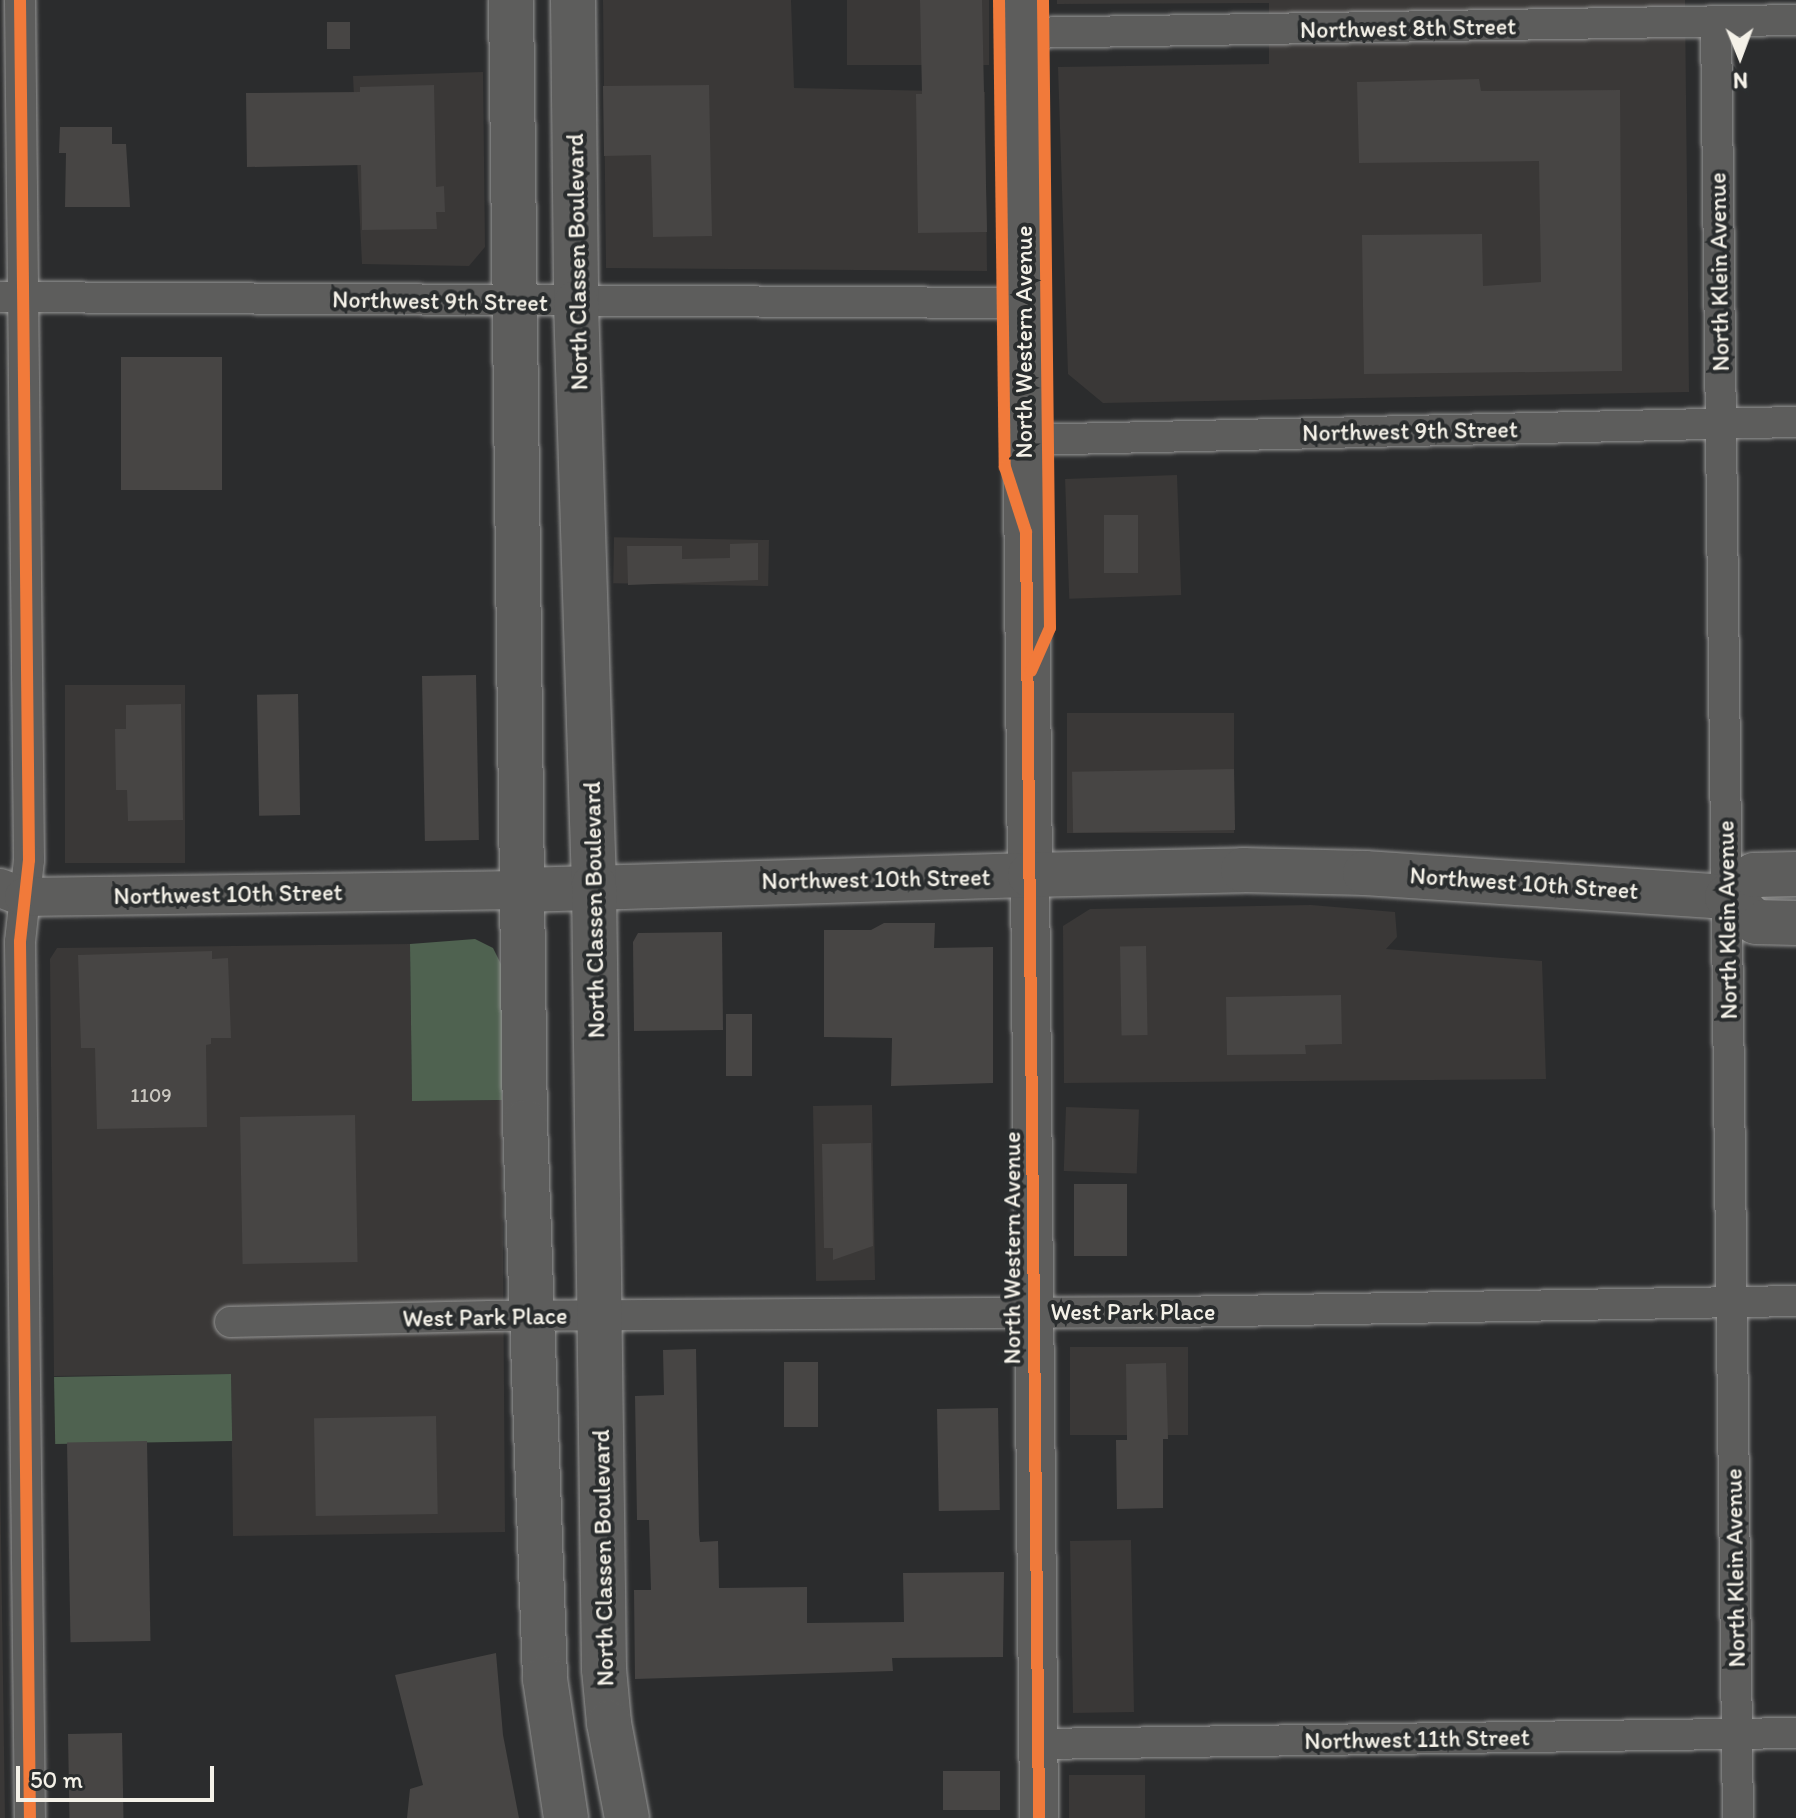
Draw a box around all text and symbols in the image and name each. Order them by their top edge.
street label: Northwest 8th Street [1300,12,1516,44]
north arrow [1700,16,1780,96]
text: N [1733,67,1748,94]
street label: North Classen Boulevard [560,133,594,391]
street label: North Klein Avenue [1703,173,1735,371]
street label: North Western Avenue [1010,227,1038,457]
street label: Northwest 9th Street [332,285,548,317]
street label: Northwest 9th Street [1302,415,1518,447]
street label: North Classen Boulevard [577,781,611,1039]
street label: North Klein Avenue [1711,821,1743,1019]
street label: Northwest 10th Street [1409,861,1639,905]
street label: Northwest 10th Street [761,863,991,895]
street label: Northwest 10th Street [113,878,343,910]
house number: 1109 [130,1083,172,1107]
street label: North Western Avenue [998,1133,1026,1363]
street label: West Park Place [1051,1298,1215,1326]
street label: West Park Place [403,1301,567,1333]
street label: North Classen Boulevard [586,1429,620,1687]
street label: North Klein Avenue [1719,1469,1751,1667]
street label: Northwest 11th Street [1304,1723,1530,1755]
scale bar [20,1750,218,1800]
text: 50 m [30,1765,83,1794]

